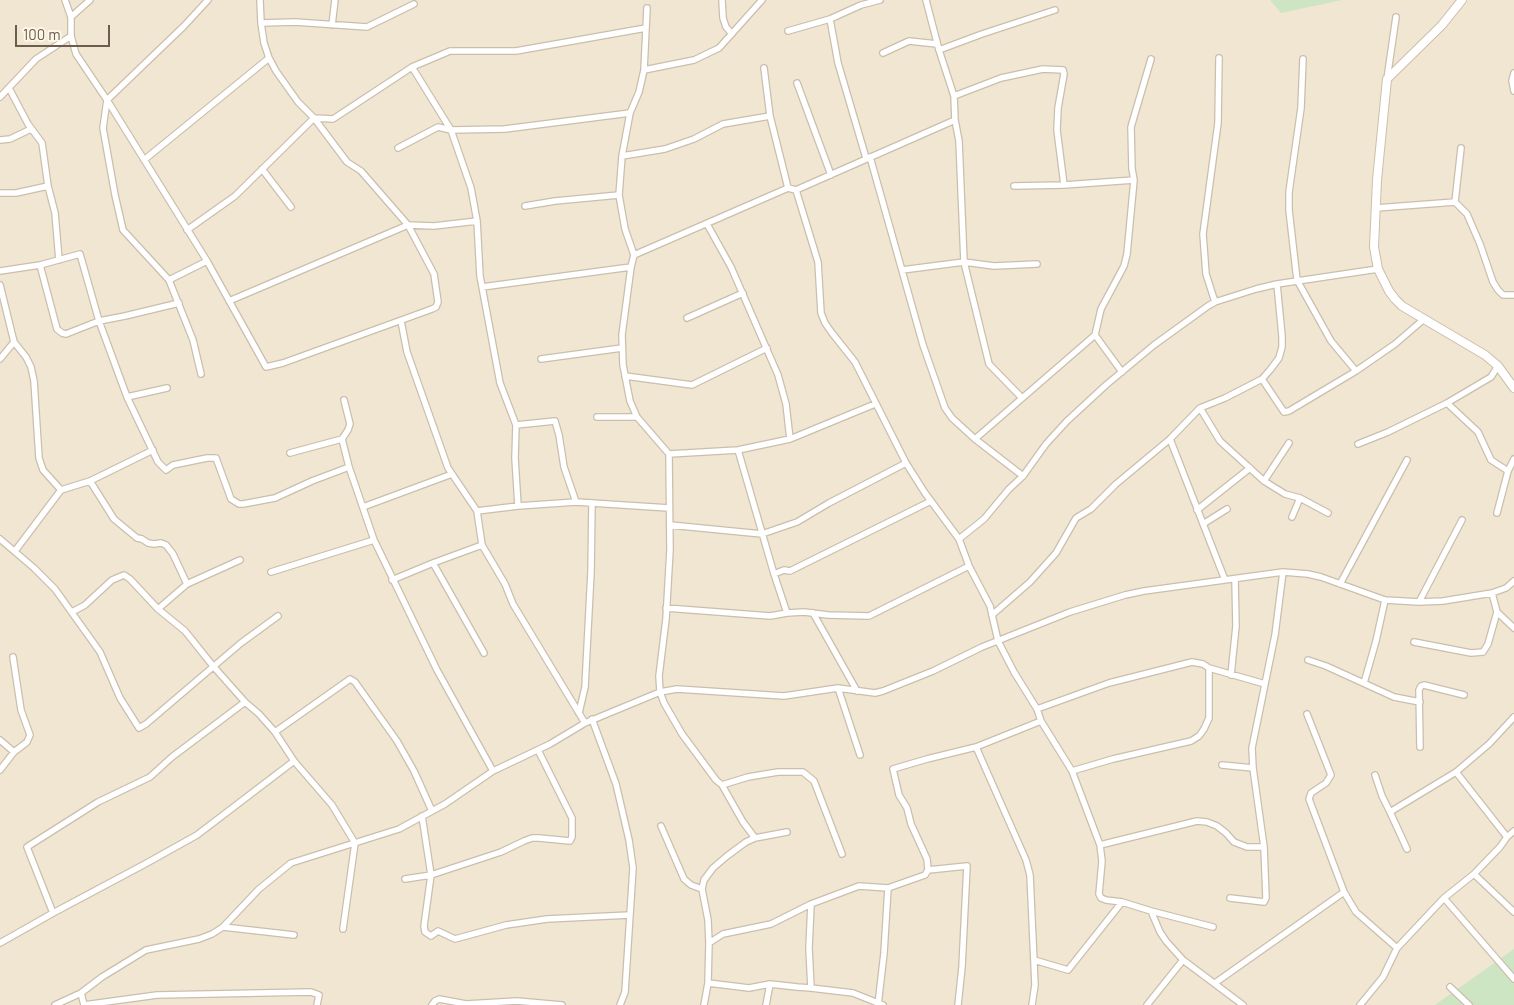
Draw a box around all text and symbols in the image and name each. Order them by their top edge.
scale bar [18,15,112,47]
text: 100 m [23,25,61,43]

